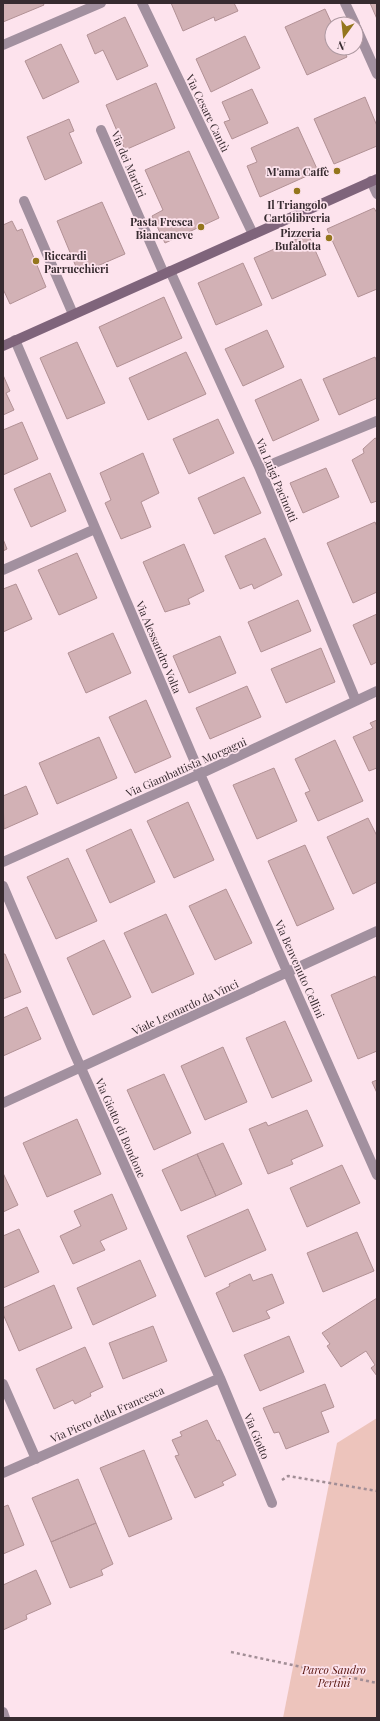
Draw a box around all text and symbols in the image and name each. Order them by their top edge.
north arrow [324,16,364,56]
text: N [335,38,347,54]
street label: Via Cesare Cantù [182,71,233,155]
street label: Via dei Martiri [108,127,150,200]
place label: M'ama Caffè [267,164,329,179]
marker: M'ama Caffè [332,166,342,176]
marker: Il Triangolo Cartolibreria [292,186,302,196]
place label: Il Triangolo Cartolibreria [264,197,331,225]
place label: Pasta Fresca Biancaneve [130,214,193,242]
marker: Pasta Fresca Biancaneve [196,222,206,232]
place label: Pizzeria Bufalotta [275,225,321,253]
marker: Pizzeria Bufalotta [324,233,334,243]
place label: Riccardi Parrucchieri [44,248,109,276]
marker: Riccardi Parrucchieri [31,256,41,266]
street label: Via Luigi Pacinotti [252,435,301,524]
street label: Via Alessandro Volta [132,598,185,696]
street label: Via Giambattista Morgagni [122,734,249,801]
street label: Via Benvenuto Cellini [271,917,328,1020]
street label: Viale Leonardo da Vinci [128,976,241,1039]
street label: Via Giotto di Bondone [92,1075,150,1180]
street label: Via Piero della Francesca [47,1382,167,1446]
street label: Via Giotto [240,1410,273,1461]
park label: Parco Sandro Pertini [301,1662,366,1690]

